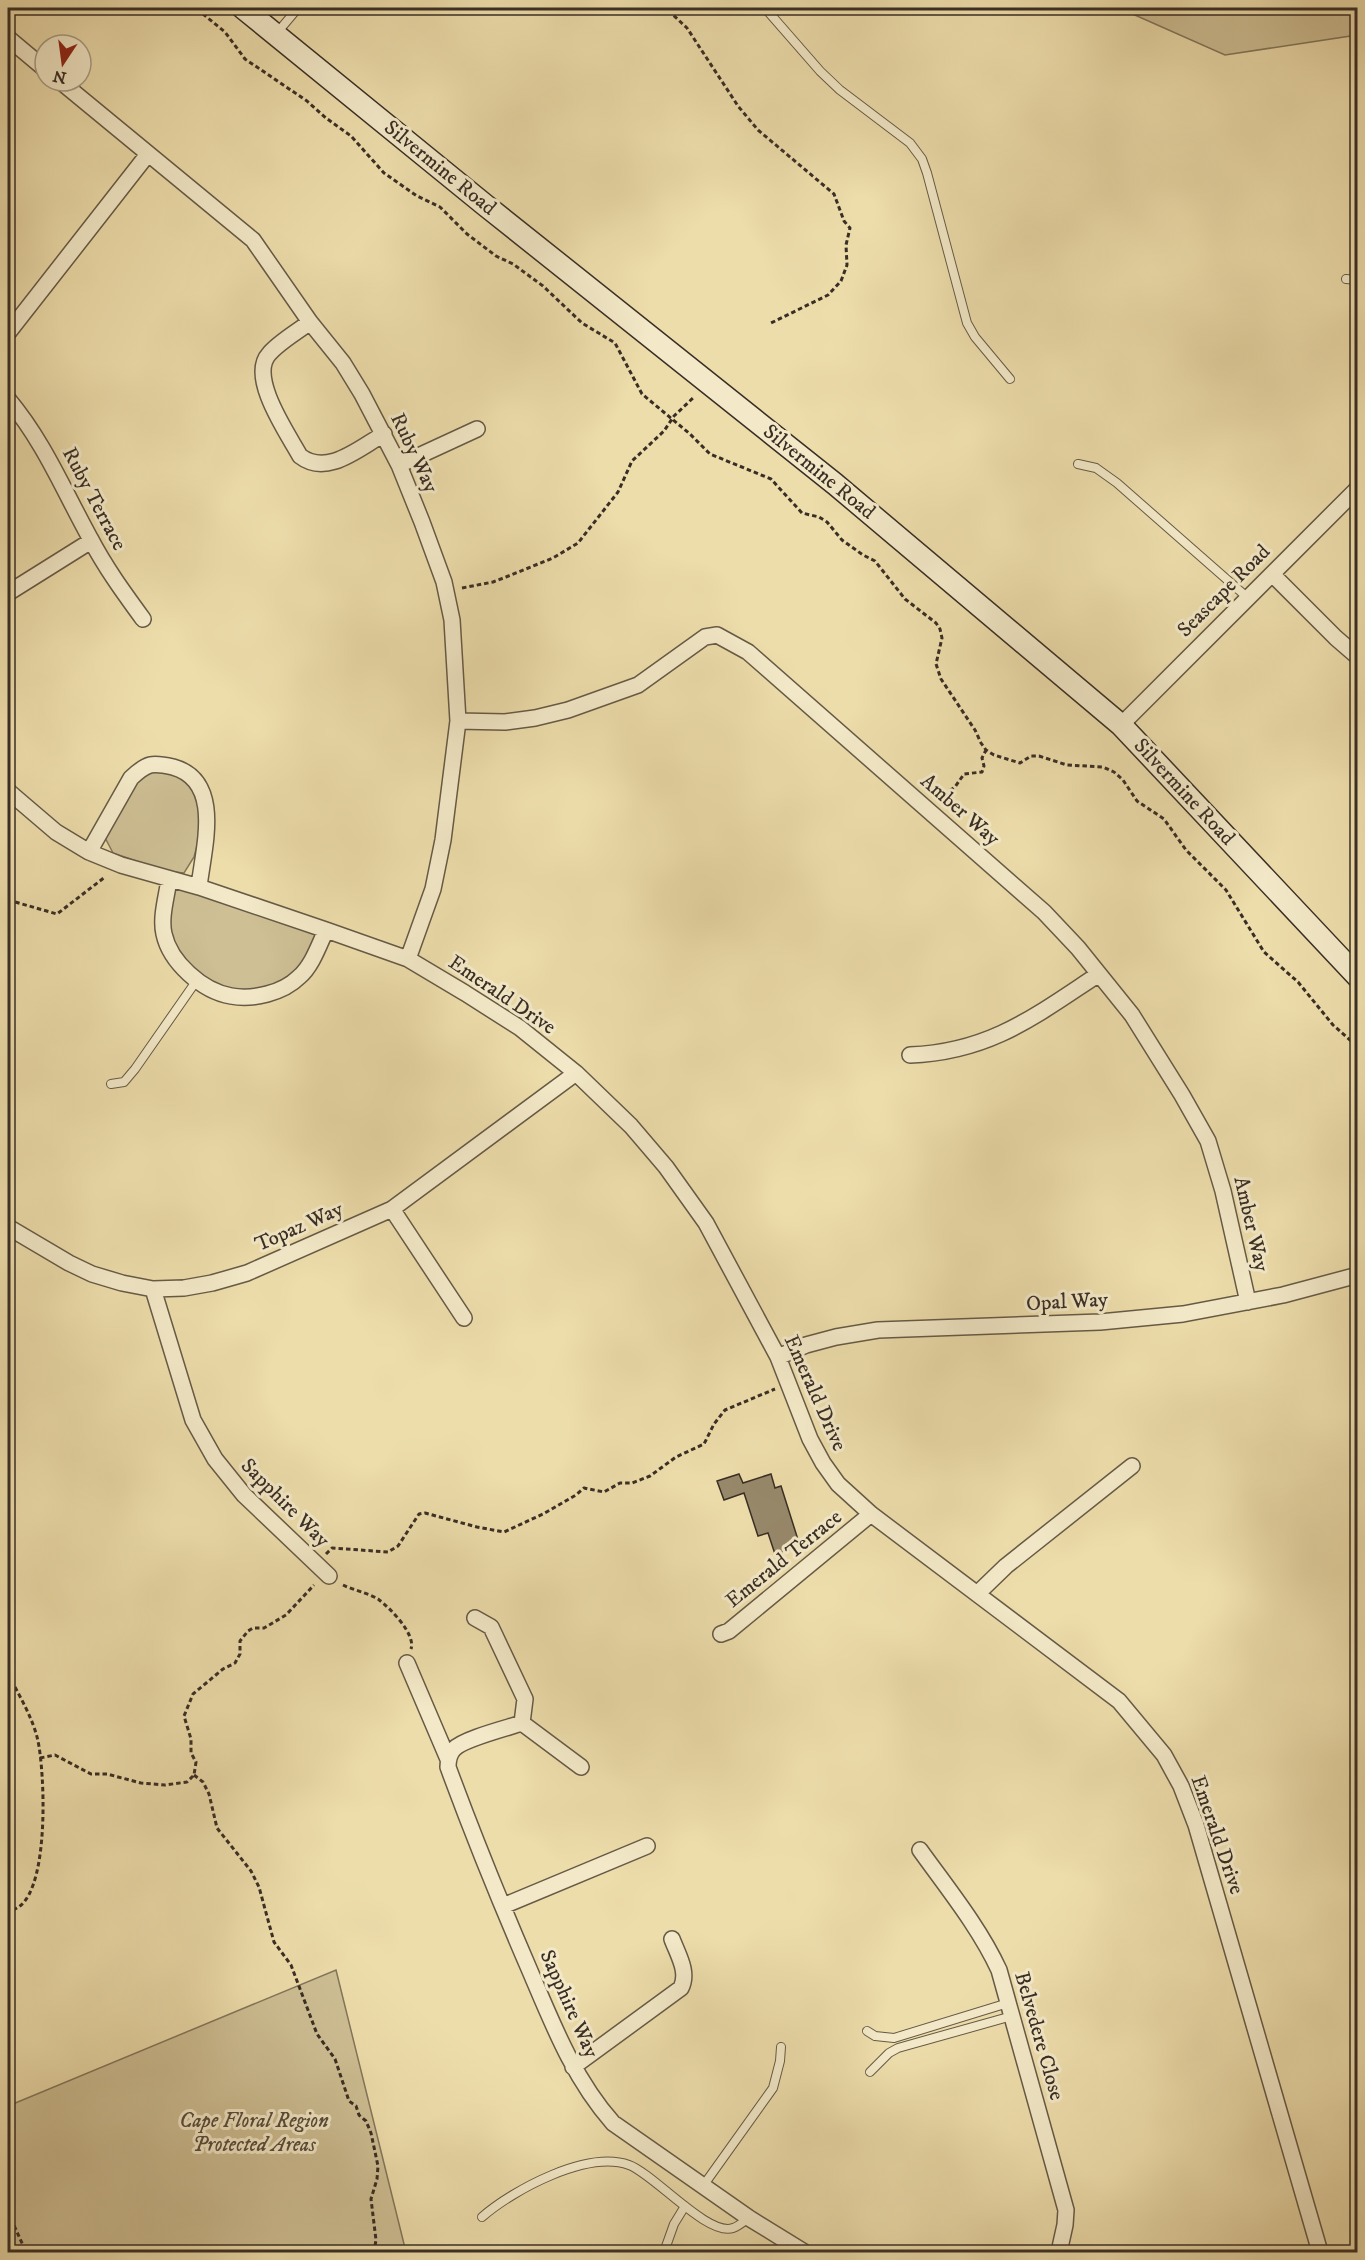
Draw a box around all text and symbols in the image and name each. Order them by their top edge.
north arrow [33,33,93,93]
text: N [51,65,69,88]
street label: Silvermine Road [379,115,502,222]
street label: Ruby Way [384,409,444,498]
street label: Silvermine Road [758,419,881,526]
street label: Ruby Terrace [56,443,132,555]
street label: Seascape Road [1172,539,1276,643]
street label: Silvermine Road [1128,733,1241,851]
street label: Amber Way [915,768,1006,852]
street label: Emerald Drive [443,950,561,1041]
street label: Amber Way [1227,1174,1275,1275]
street label: Topaz Way [251,1196,348,1258]
street label: Opal Way [1025,1287,1110,1317]
street label: Emerald Drive [778,1331,852,1455]
street label: Sapphire Way [235,1453,336,1554]
street label: Emerald Terrace [721,1504,848,1614]
street label: Emerald Drive [1185,1772,1250,1898]
street label: Sapphire Way [534,1946,605,2063]
street label: Belvedere Close [1008,1969,1070,2103]
park label: Cape Floral Region Protected Areas [179,2108,329,2158]

